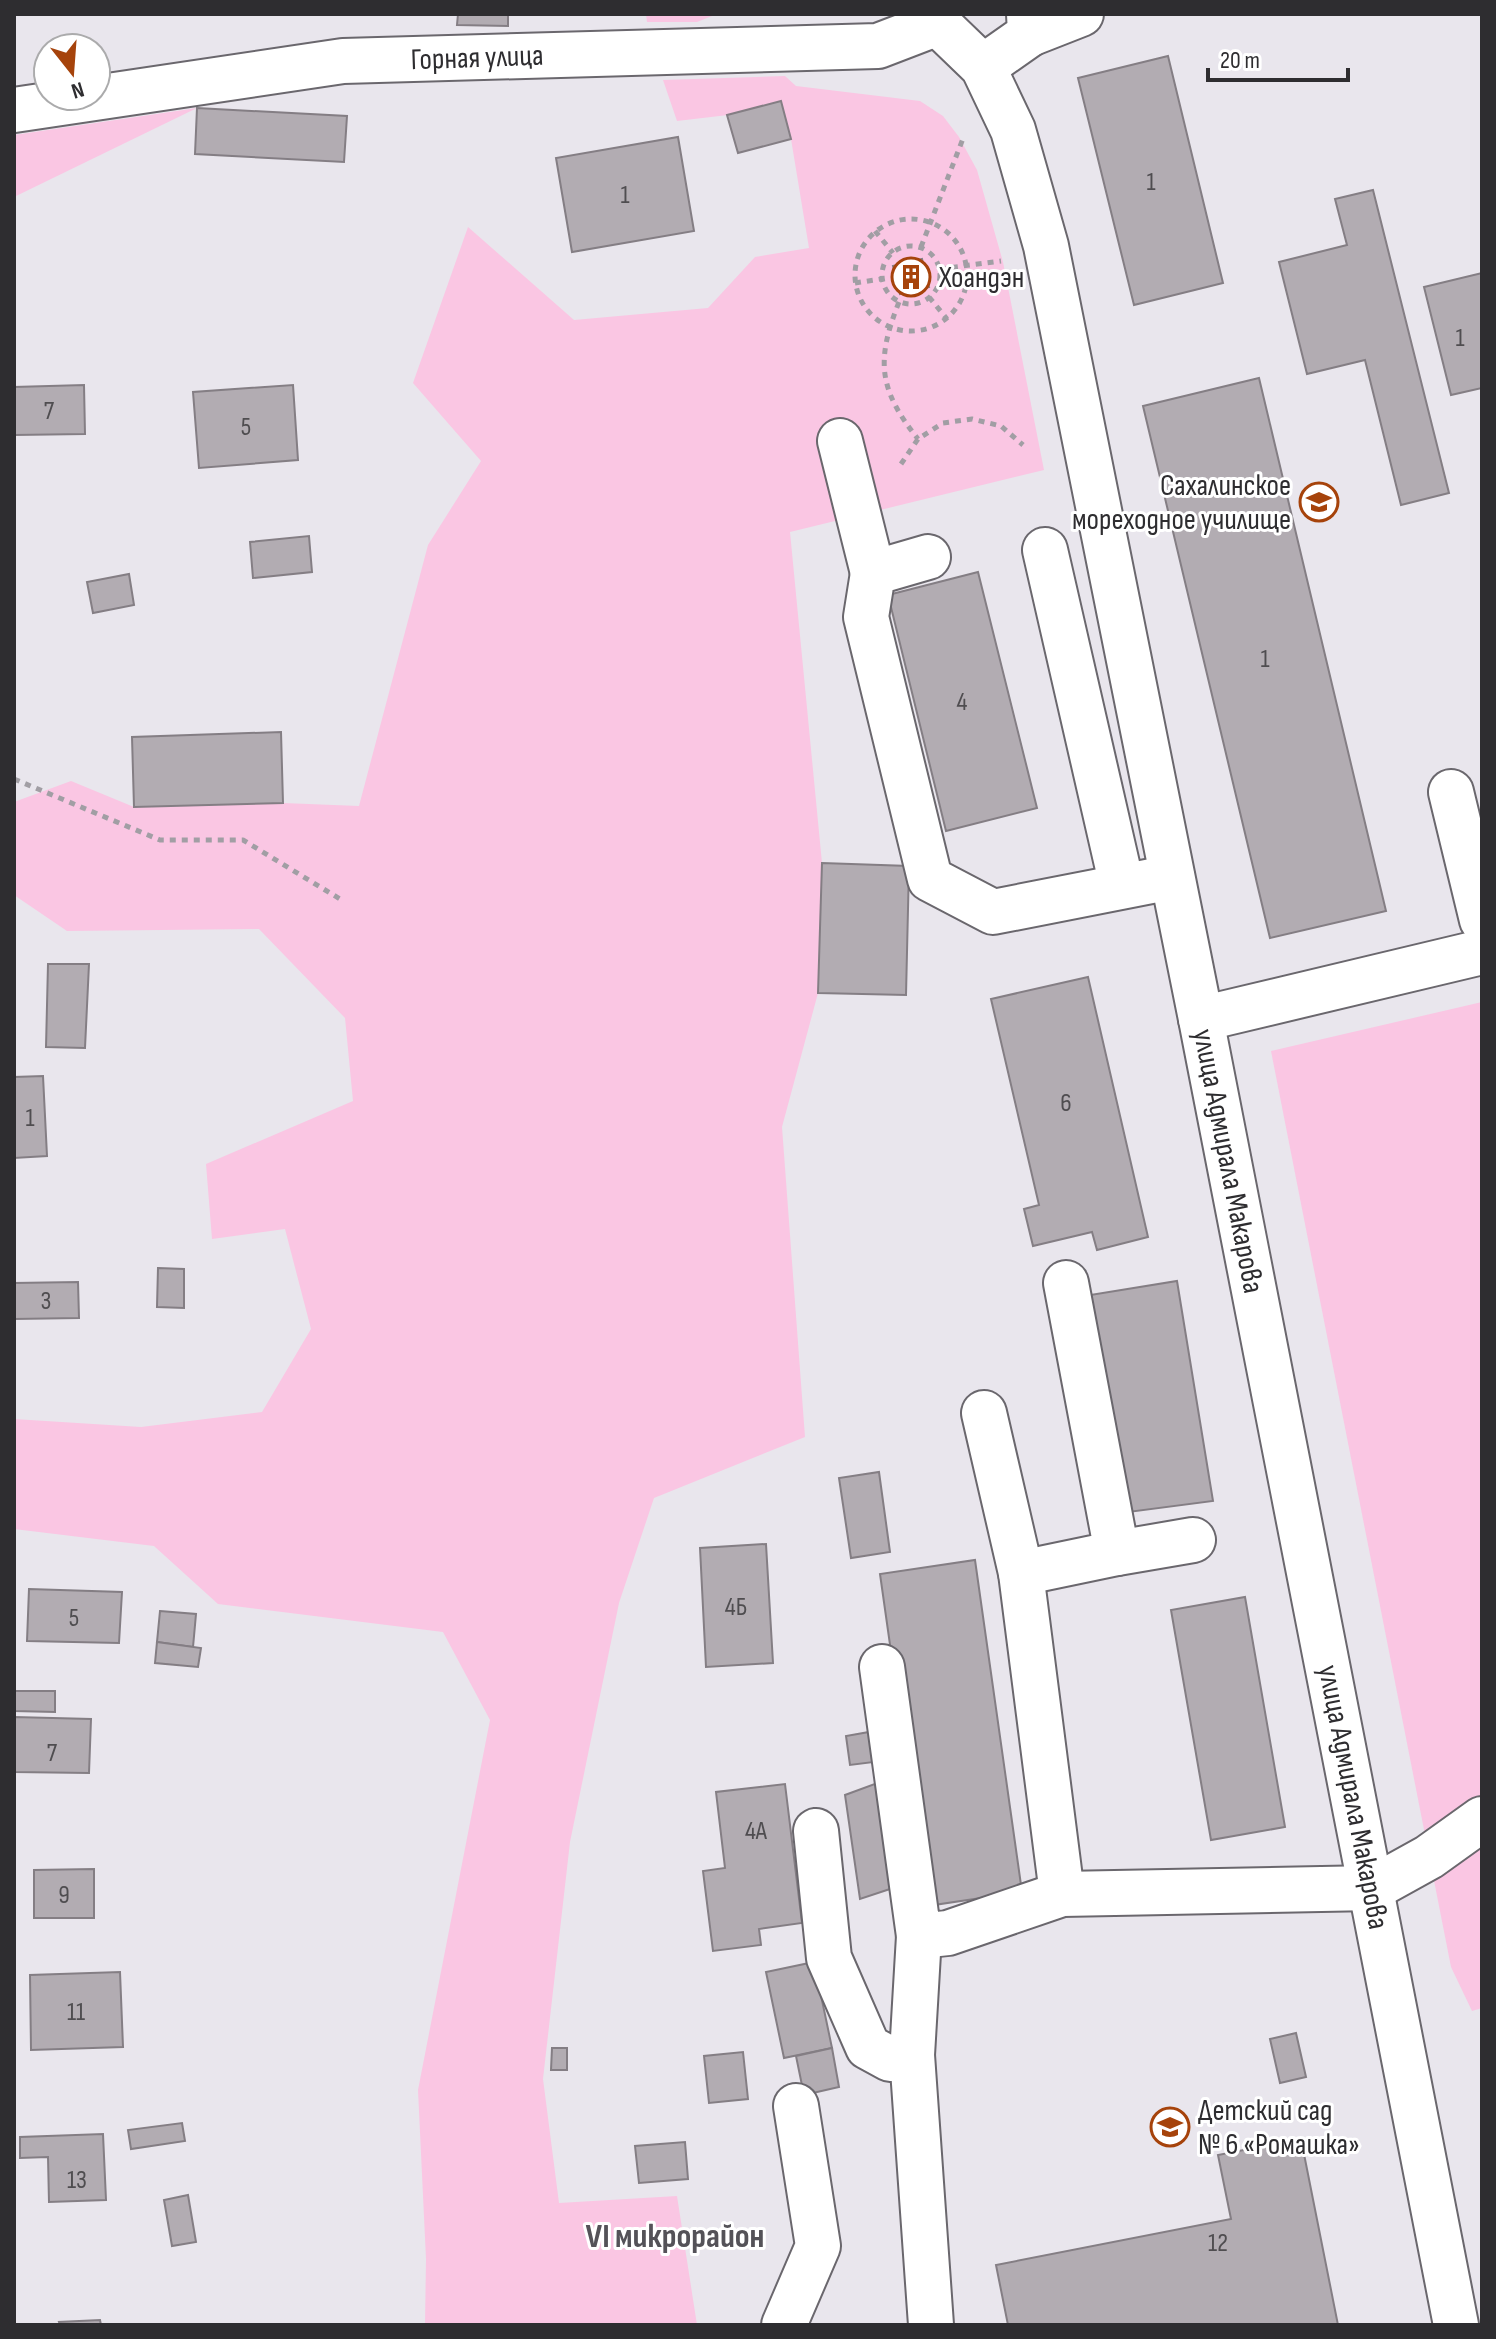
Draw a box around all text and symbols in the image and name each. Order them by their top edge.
north arrow [32,32,112,112]
scale bar [1208,32,1348,82]
street label: Горная улица [410,38,544,78]
text: 20 m [1220,46,1260,75]
text: N [68,75,87,104]
house number: 1 [1146,167,1156,198]
house number: 1 [620,180,630,211]
building icon: Хоандэн [890,256,932,298]
place label: Хоандэн [938,260,1024,296]
house number: 1 [1455,323,1465,354]
house number: 7 [44,396,55,427]
house number: 5 [241,412,251,443]
place label: Сахалинское мореходное училище [1072,468,1291,538]
school or university icon: Сахалинское мореходное училище [1298,481,1340,523]
house number: 1 [1260,644,1270,675]
house number: 4 [957,687,968,718]
street label: улица Адмирала Макарова [1185,1026,1271,1296]
house number: 6 [1060,1088,1072,1119]
house number: 1 [25,1103,35,1134]
house number: 3 [41,1286,51,1317]
house number: 4Б [725,1592,747,1623]
house number: 5 [69,1603,79,1634]
street label: улица Адмирала Макарова [1310,1662,1396,1932]
house number: 7 [47,1738,58,1769]
house number: 4А [745,1816,768,1847]
house number: 9 [58,1880,70,1911]
house number: 11 [67,1997,85,2028]
place label: Детский сад № 6 «Ромашка» [1198,2093,1360,2163]
school or university icon: Детский сад № 6 «Ромашка» [1149,2106,1191,2148]
house number: 13 [67,2165,87,2196]
district label: VI микрорайон [586,2216,764,2257]
house number: 12 [1208,2228,1228,2259]

